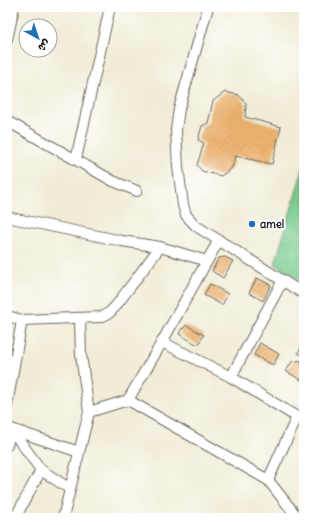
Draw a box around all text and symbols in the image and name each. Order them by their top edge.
north arrow [18,18,58,58]
text: ش [35,36,54,55]
place label: amel [260,217,284,231]
marker: amel [247,219,257,229]

